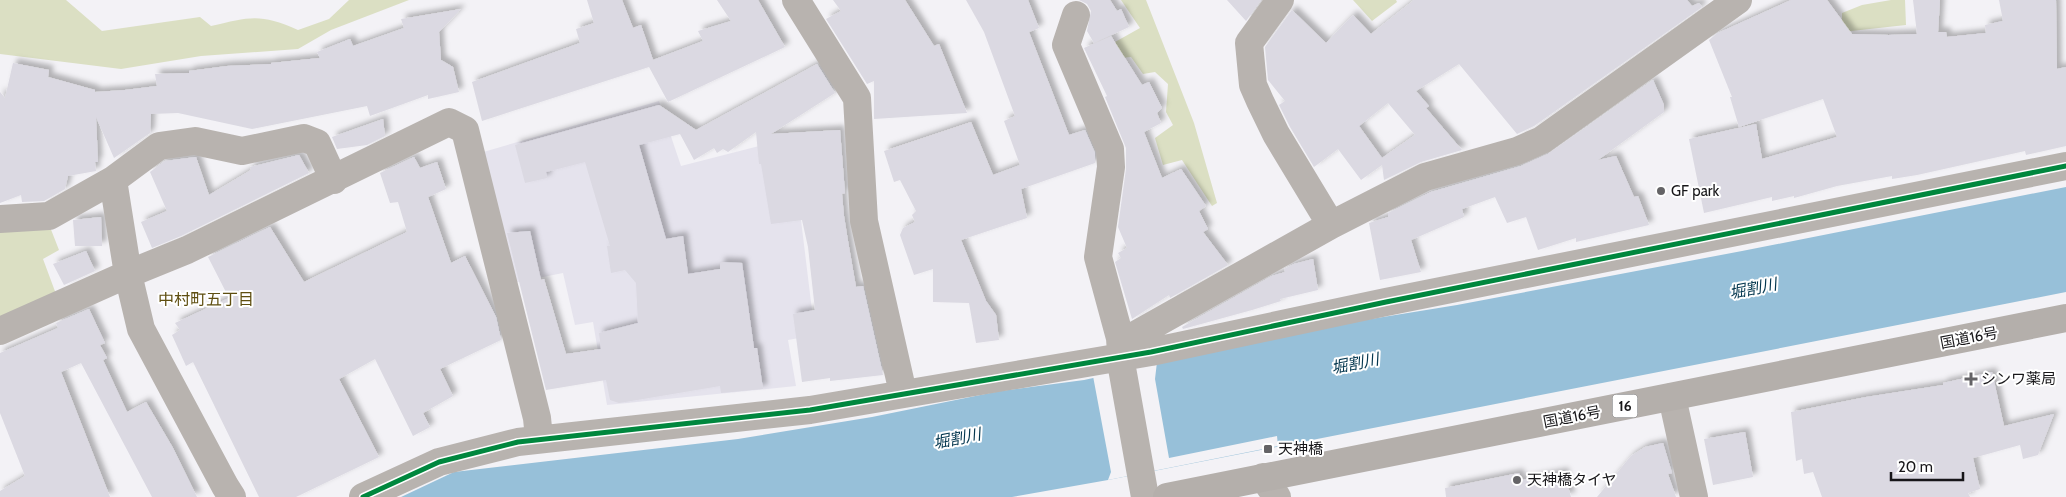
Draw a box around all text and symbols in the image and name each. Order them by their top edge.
place label: GF park [1671,182,1720,200]
marker: GF park [1655,185,1667,197]
water label: 堀割川 [1728,274,1780,302]
district label: 中村町五丁目 [158,290,254,309]
street label: 国道16号 [1939,324,1999,352]
water label: 堀割川 [1330,349,1382,377]
place label: シンワ薬局 [1981,370,2056,388]
marker: シンワ薬局 [1965,373,1977,385]
road number: 16 [1612,394,1638,418]
street label: 国道16号 [1542,403,1602,431]
water label: 堀割川 [932,424,984,452]
place label: 天神橋 [1278,440,1323,458]
marker: 天神橋 [1262,443,1274,455]
scale bar [1891,450,1964,482]
text: 20 m [1898,458,1933,476]
place label: 天神橋タイヤ [1527,471,1617,489]
marker: 天神橋タイヤ [1511,474,1523,486]

